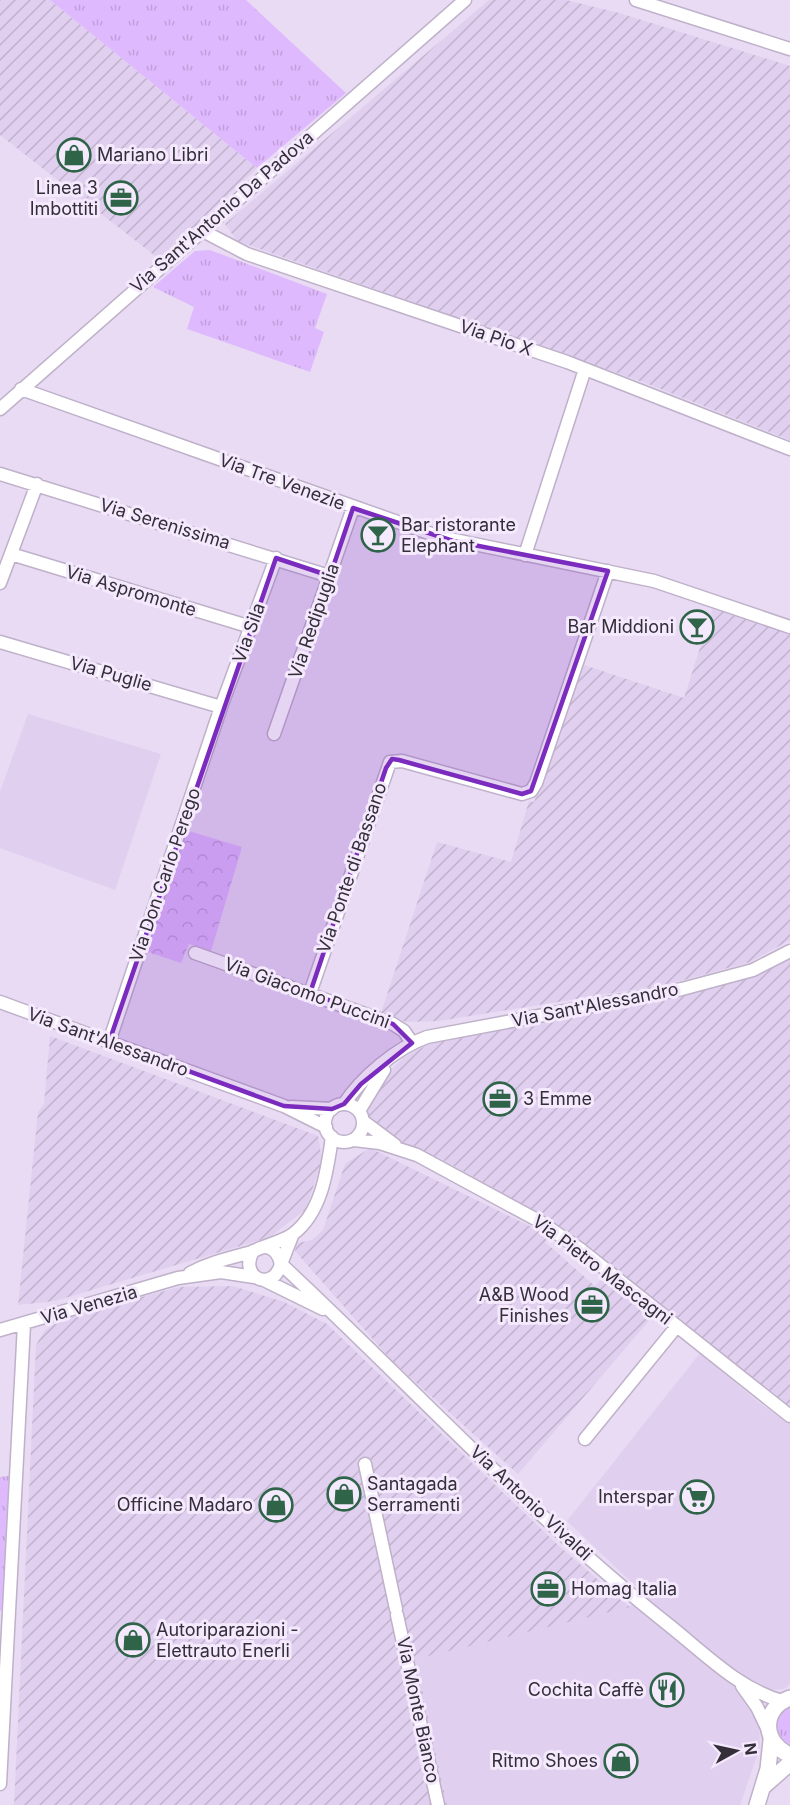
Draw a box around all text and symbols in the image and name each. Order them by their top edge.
street label: Via Sant'Antonio Da Padova [126,126,318,297]
shop icon: Mariano Libri [56,137,92,173]
place label: Mariano Libri [97,144,208,165]
place label: Linea 3 Imbottiti [30,177,98,219]
office icon: Linea 3 Imbottiti [103,180,139,216]
street label: Via Pio X [457,315,535,360]
street label: Via Tre Venezie [216,449,348,514]
street label: Via Serenissima [97,494,233,553]
place label: Bar ristorante Elephant [401,514,516,556]
bar icon: Bar ristorante Elephant [360,517,396,553]
street label: Via Redipuglia [284,560,343,681]
street label: Via Aspromonte [63,561,199,620]
street label: Via Sila [228,600,269,666]
bar icon: Bar Middioni [679,609,715,645]
place label: Bar Middioni [567,616,674,637]
street label: Via Puglie [68,652,155,695]
street label: Via Ponte di Bassano [312,780,391,956]
street label: Via Don Carlo Perego [125,785,204,965]
street label: Via Giacomo Puccini [222,953,393,1032]
street label: Via Sant'Alessandro [510,978,680,1031]
street label: Via Sant'Alessandro [25,1003,191,1080]
office icon: 3 Emme [482,1081,518,1117]
place label: 3 Emme [523,1088,592,1109]
street label: Via Pietro Mascagni [528,1210,676,1329]
street label: Via Venezia [38,1281,139,1328]
place label: A&B Wood Finishes [479,1284,569,1326]
office icon: A&B Wood Finishes [574,1287,610,1323]
street label: Via Antonio Vivaldi [466,1441,597,1565]
place label: Santagada Serramenti [367,1473,460,1515]
shop icon: Santagada Serramenti [326,1476,362,1512]
supermarket icon: Interspar [679,1479,715,1515]
place label: Interspar [598,1486,674,1507]
shop icon: Officine Madaro [258,1487,294,1523]
place label: Officine Madaro [117,1494,253,1515]
office icon: Homag Italia [530,1571,566,1607]
place label: Homag Italia [571,1578,677,1599]
place label: Autoriparazioni - Elettrauto Enerli [156,1619,299,1661]
shop icon: Autoriparazioni - Elettrauto Enerli [115,1622,151,1658]
street label: Via Monte Bianco [393,1635,444,1785]
restaurant icon: Cochita Caffè [649,1672,685,1708]
place label: Cochita Caffè [528,1679,644,1700]
north arrow [706,1721,766,1781]
text: N [740,1741,762,1756]
shop icon: Ritmo Shoes [603,1743,639,1779]
place label: Ritmo Shoes [492,1750,598,1771]

